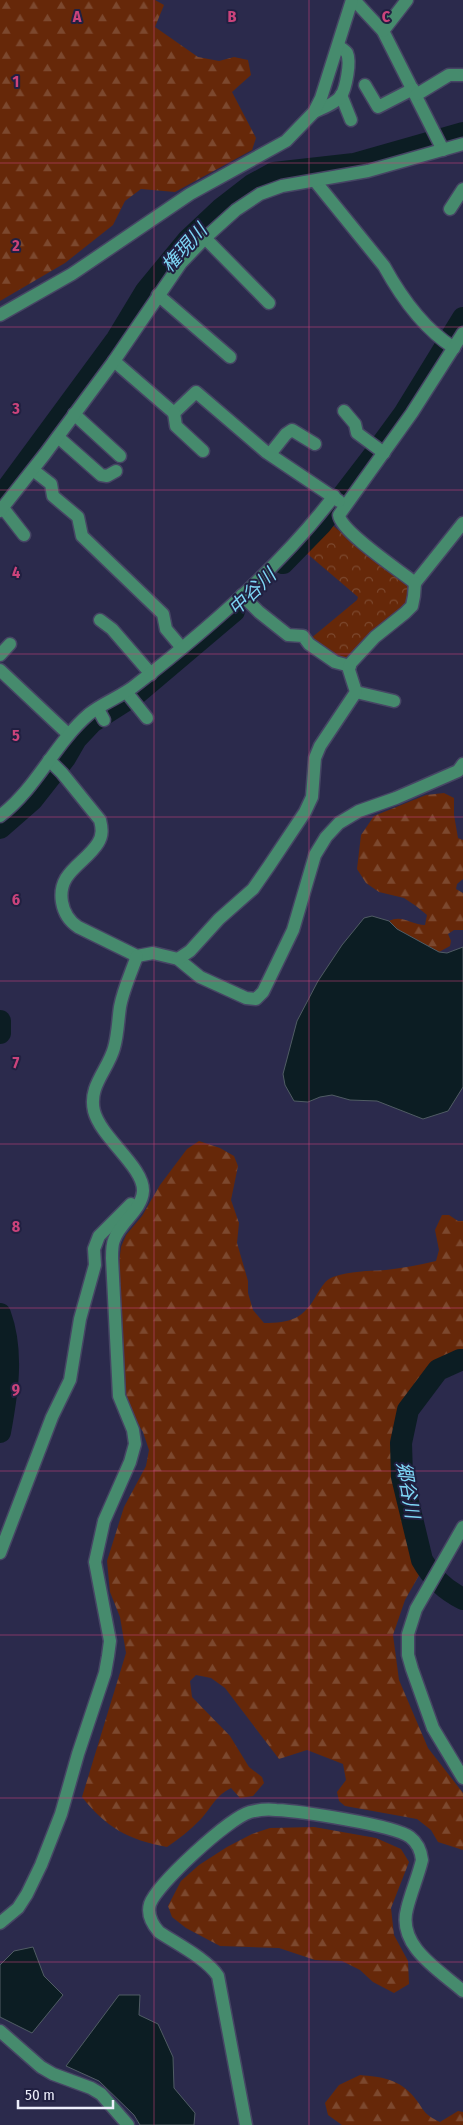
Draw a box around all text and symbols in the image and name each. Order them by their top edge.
text: A [72,7,82,26]
text: B [228,7,237,26]
text: C [382,7,391,26]
text: 1 [13,72,19,91]
water label: 権現川 [156,218,213,277]
text: 2 [11,236,20,255]
text: 3 [11,399,20,418]
text: 4 [12,563,20,582]
water label: 中谷川 [224,563,282,620]
text: 5 [12,726,20,745]
text: 6 [12,890,20,909]
text: 7 [13,1053,20,1072]
text: 8 [12,1217,21,1236]
text: 9 [12,1380,20,1399]
water label: 郷谷川 [392,1460,425,1522]
scale bar [18,2078,112,2110]
text: 50 m [25,2086,55,2104]

